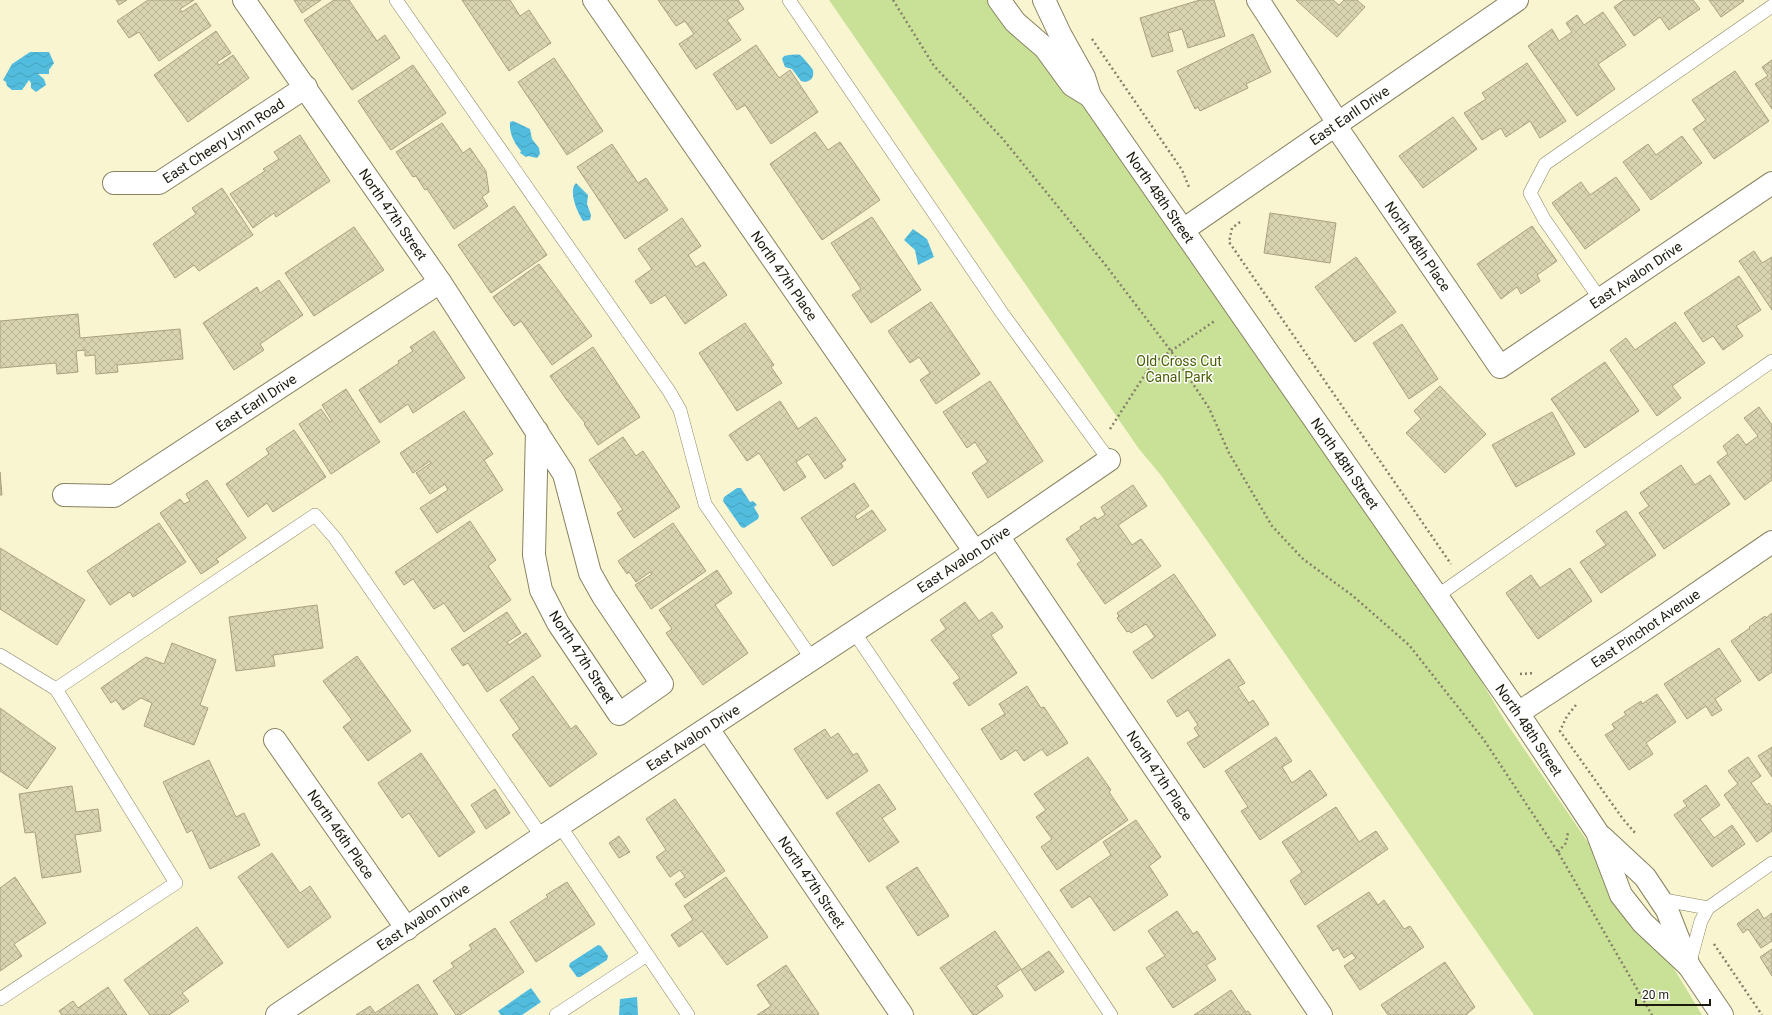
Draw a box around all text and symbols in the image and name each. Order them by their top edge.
street label: East Earll Drive [1307,82,1392,148]
street label: East Cheery Lynn Road [160,95,287,186]
street label: North 48th Street [1123,149,1198,246]
street label: North 47th Street [356,166,430,263]
street label: North 48th Place [1382,199,1454,294]
street label: North 47th Place [748,228,821,323]
street label: East Avalon Drive [1587,238,1685,312]
park label: Old Cross Cut Canal Park [1136,353,1222,385]
street label: East Earll Drive [213,371,299,435]
street label: North 48th Street [1308,415,1382,513]
street label: East Avalon Drive [914,523,1013,596]
street label: East Pinchot Avenue [1588,586,1703,671]
street label: North 47th Street [546,608,618,707]
street label: North 48th Street [1492,681,1566,779]
street label: East Avalon Drive [643,701,743,774]
street label: North 47th Place [1124,728,1196,824]
street label: North 46th Place [304,787,377,882]
street label: North 47th Street [775,833,849,931]
street label: East Avalon Drive [374,880,472,954]
scale bar [1636,981,1710,1007]
text: 20 m [1642,988,1669,1002]

